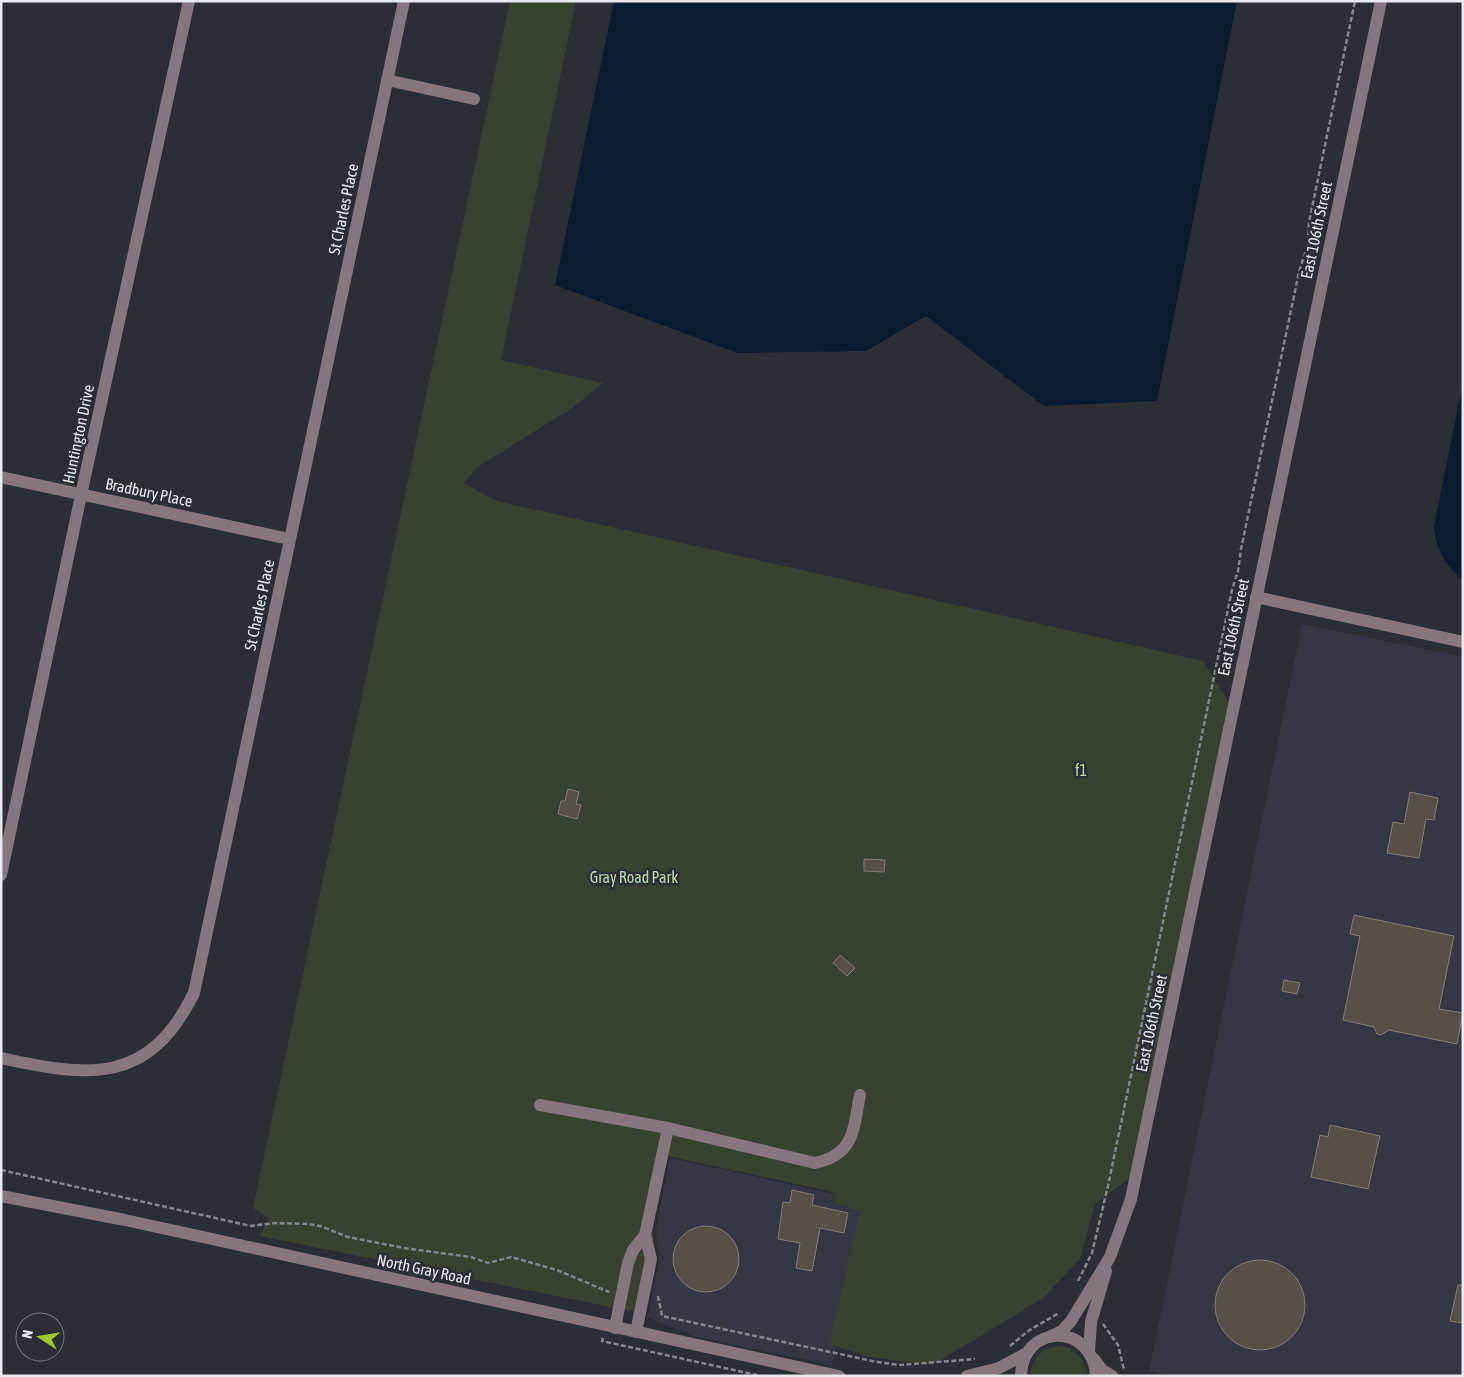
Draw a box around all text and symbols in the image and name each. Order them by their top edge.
street label: St Charles Place [325,162,361,256]
street label: East 106th Street [1297,179,1335,280]
street label: Huntington Drive [59,383,98,485]
street label: Bradbury Place [104,474,194,511]
street label: St Charles Place [241,558,277,652]
street label: East 106th Street [1214,576,1252,677]
park label: f1 [1075,761,1087,779]
park label: Gray Road Park [590,868,678,887]
street label: East 106th Street [1132,972,1170,1073]
street label: North Gray Road [375,1250,473,1289]
north arrow [15,1312,65,1362]
text: N [19,1329,36,1340]

